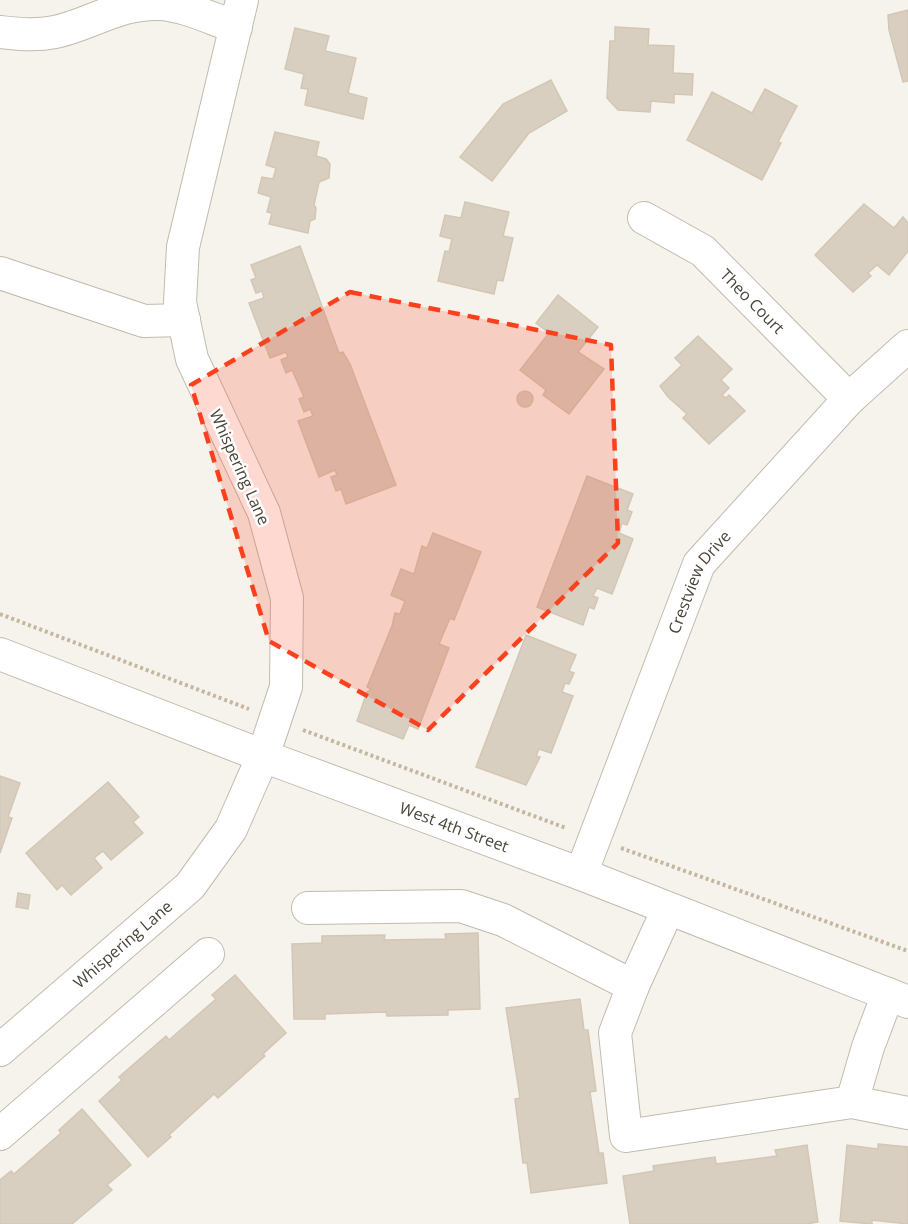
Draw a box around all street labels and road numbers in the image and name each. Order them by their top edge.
street label: Theo Court [715,264,790,339]
street label: Whispering Lane [205,406,275,528]
street label: Crestview Drive [663,525,736,637]
street label: West 4th Street [397,797,512,857]
street label: Whispering Lane [68,895,177,993]

